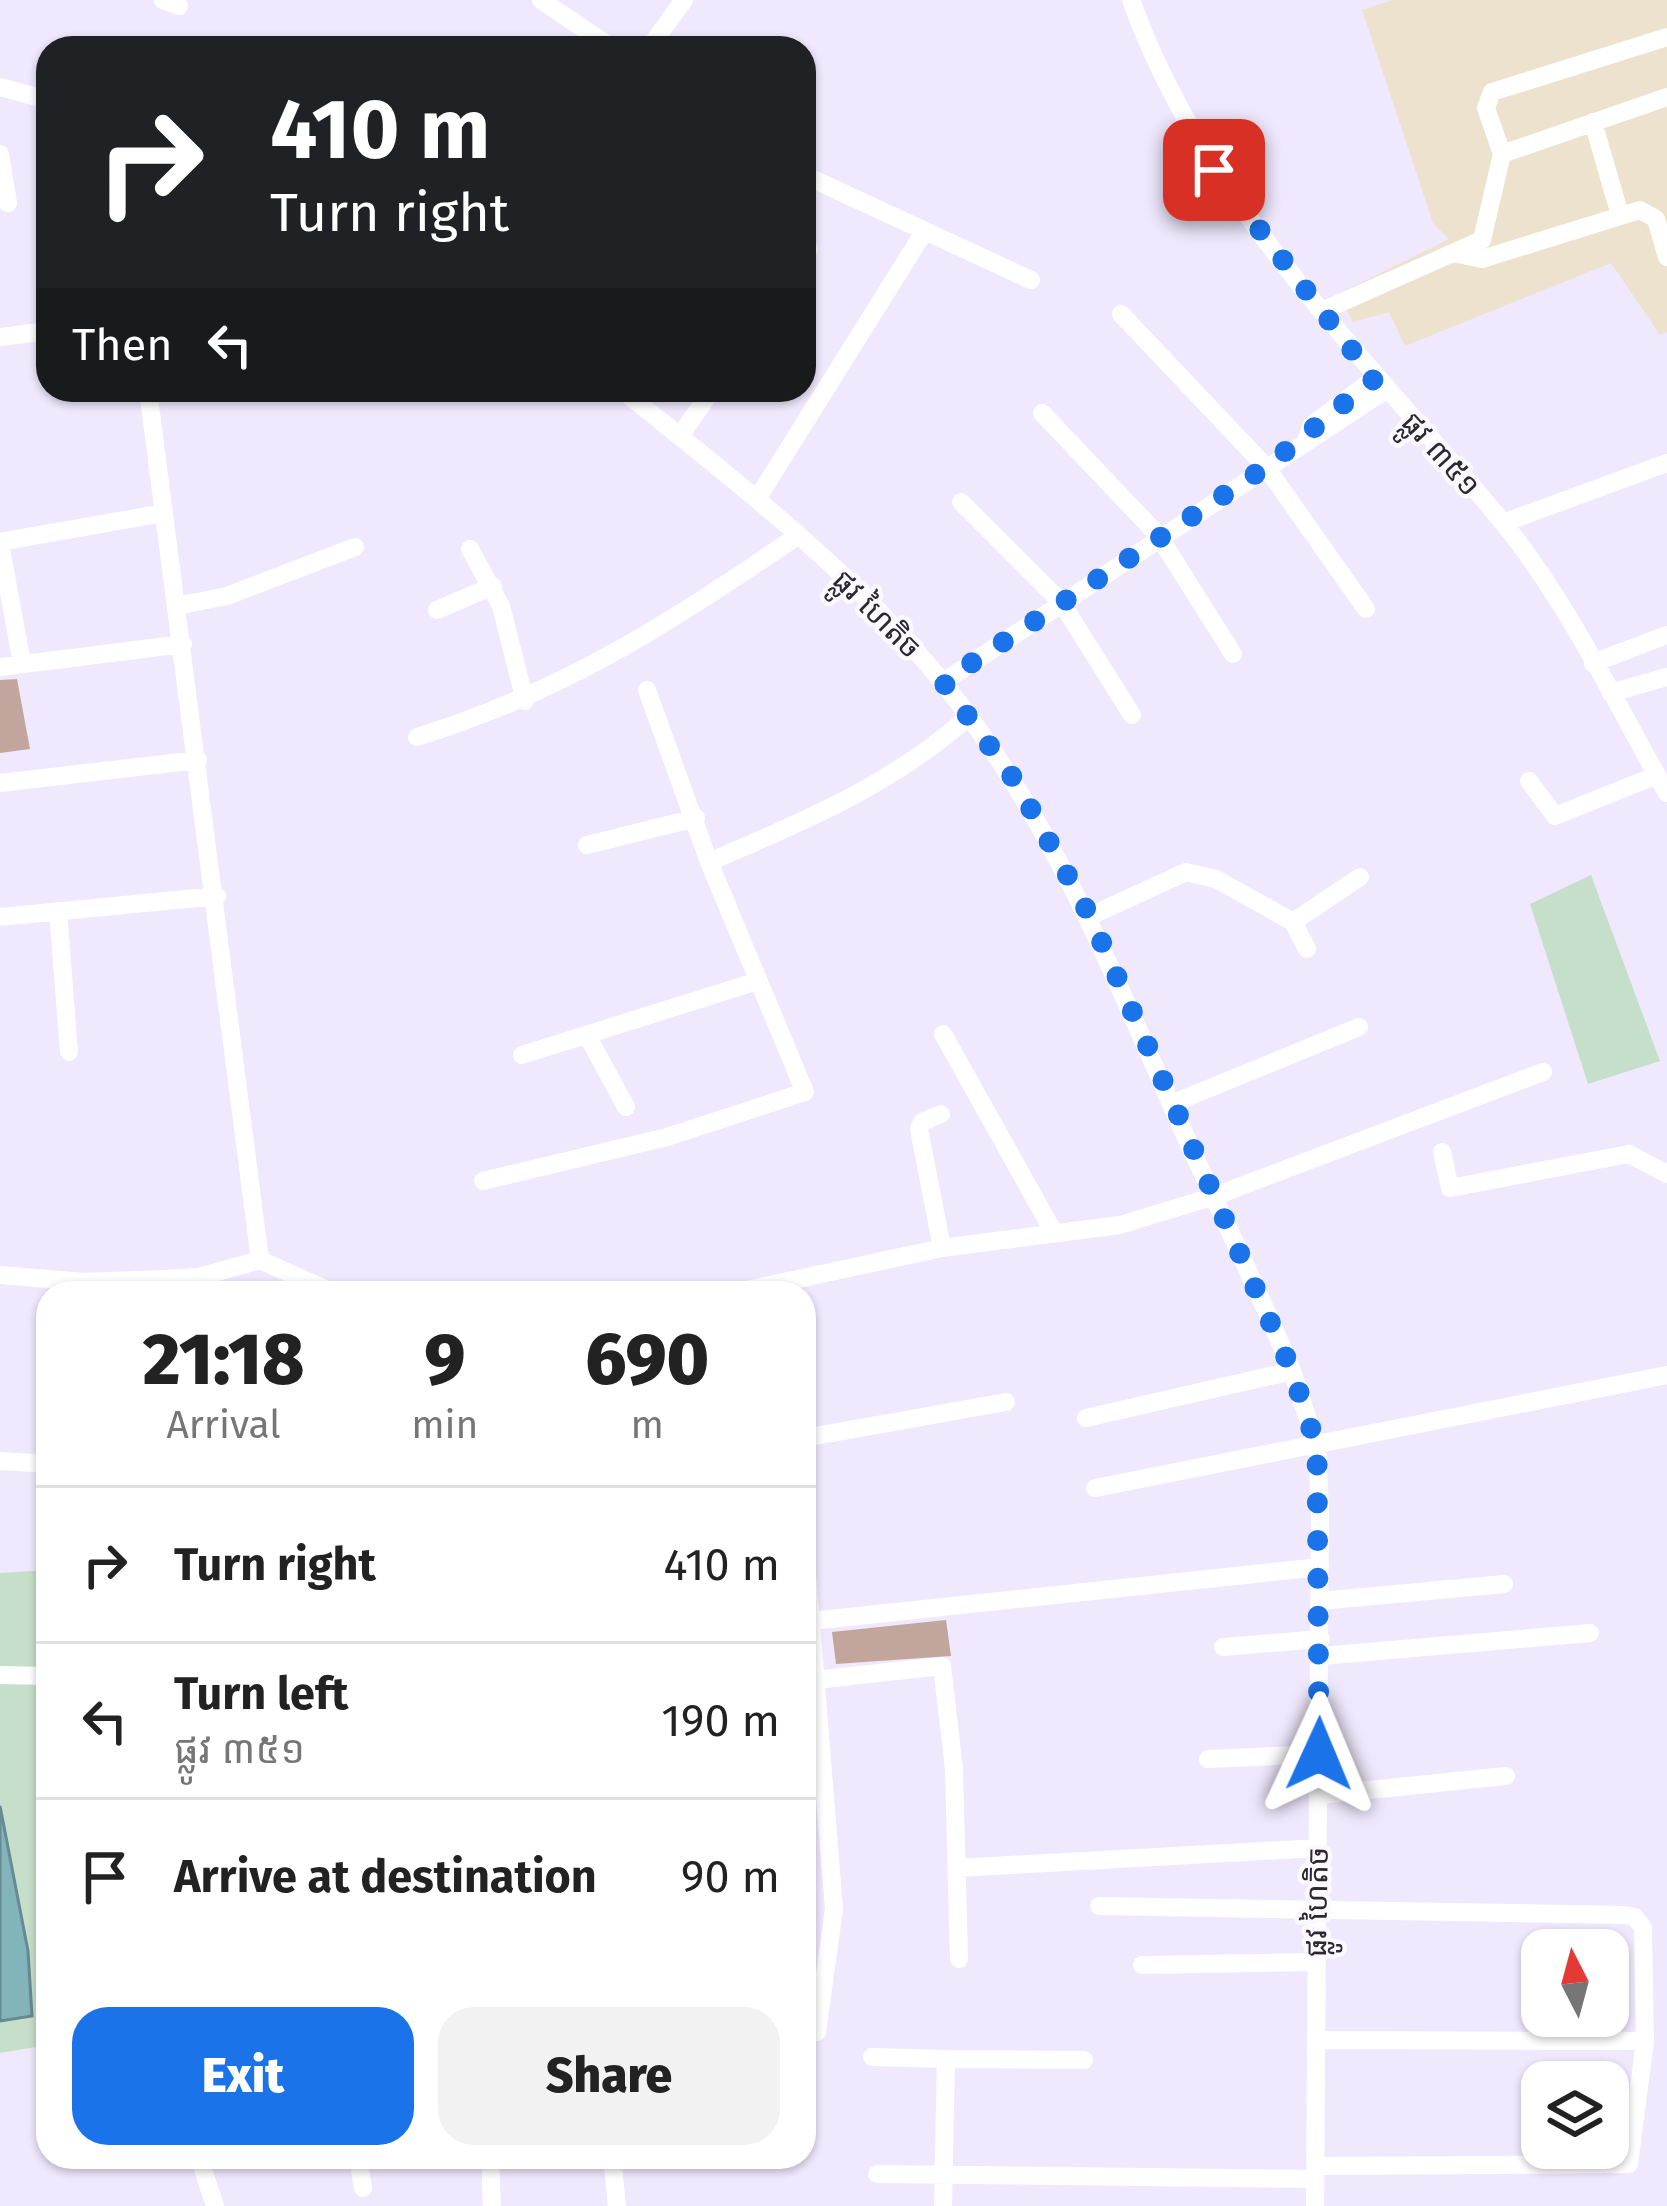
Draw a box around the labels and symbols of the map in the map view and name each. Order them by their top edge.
pin [1163,119,1265,221]
street label: ផ្លូវ ៣៥១ [1388,405,1488,509]
street label: ផ្លូវ ហៃតិច [820,561,930,671]
position arrow [1256,1691,1382,1817]
street label: ផ្លូវ ហៃតិច [1297,1846,1344,1958]
north arrow [1521,1929,1629,2037]

